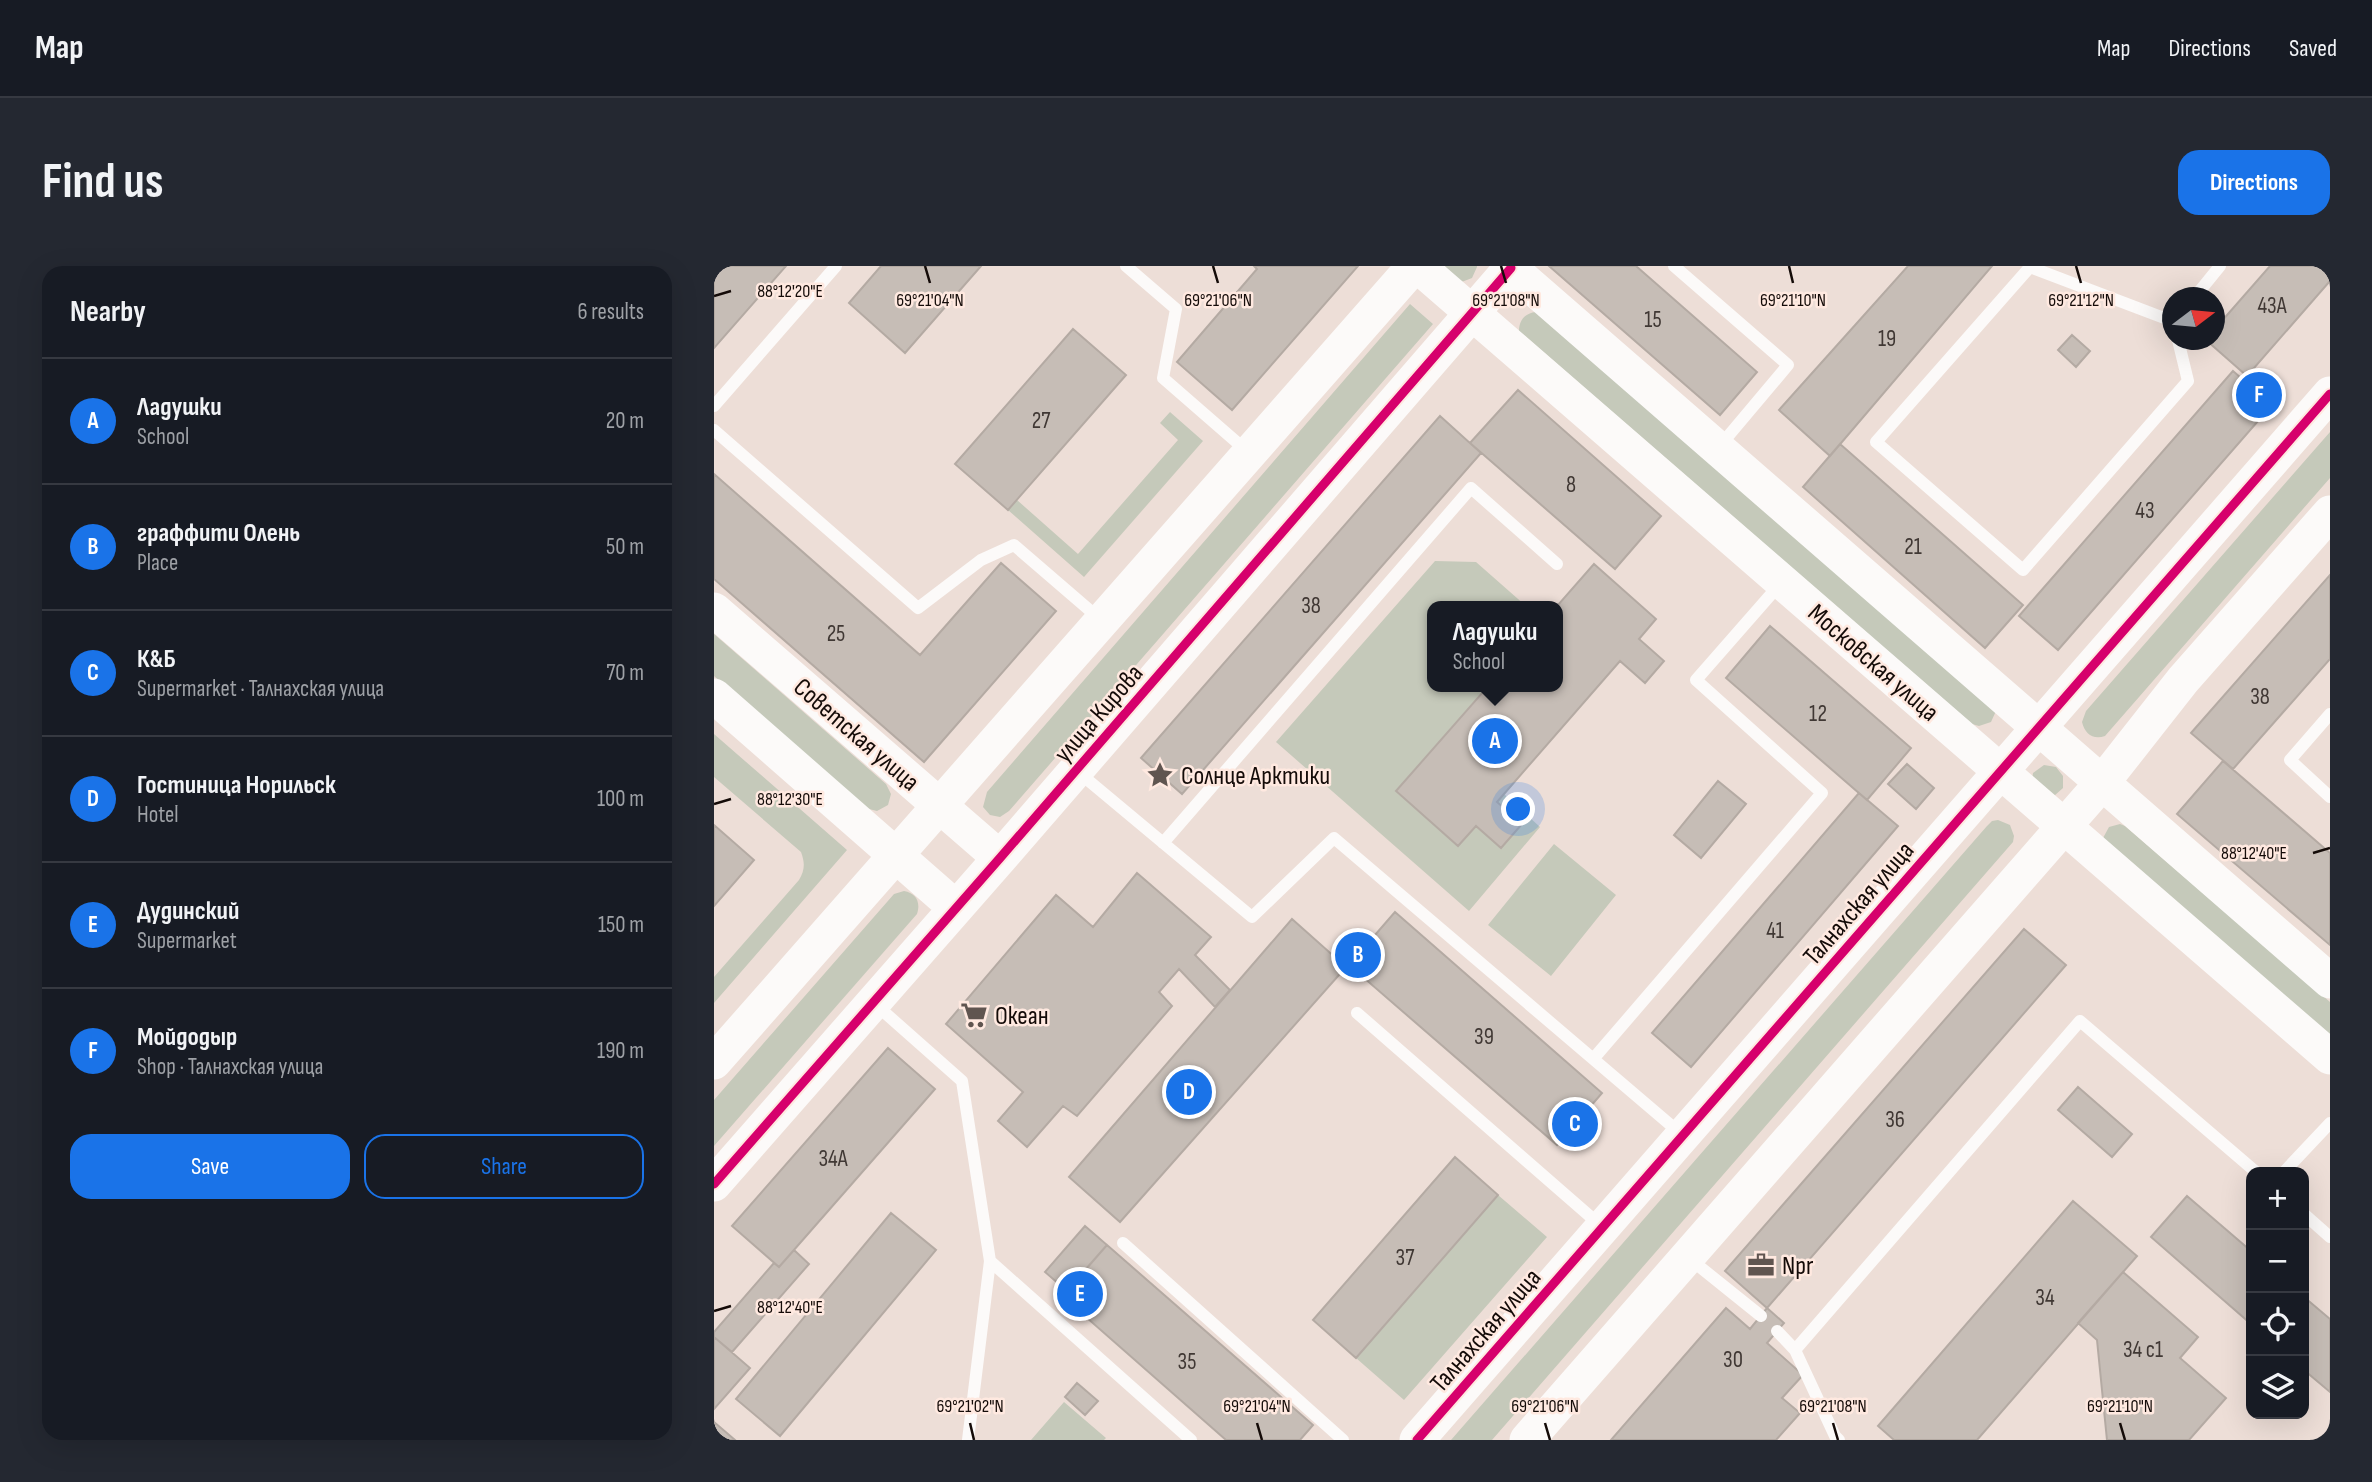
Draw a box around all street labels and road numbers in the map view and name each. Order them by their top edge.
street label: Московская улица [1801,598,1945,728]
street label: улица Кирова [1048,659,1150,769]
street label: Советская улица [787,672,925,798]
street label: Талнахская улица [1797,836,1921,972]
street label: Талнахская улица [1424,1263,1548,1399]

